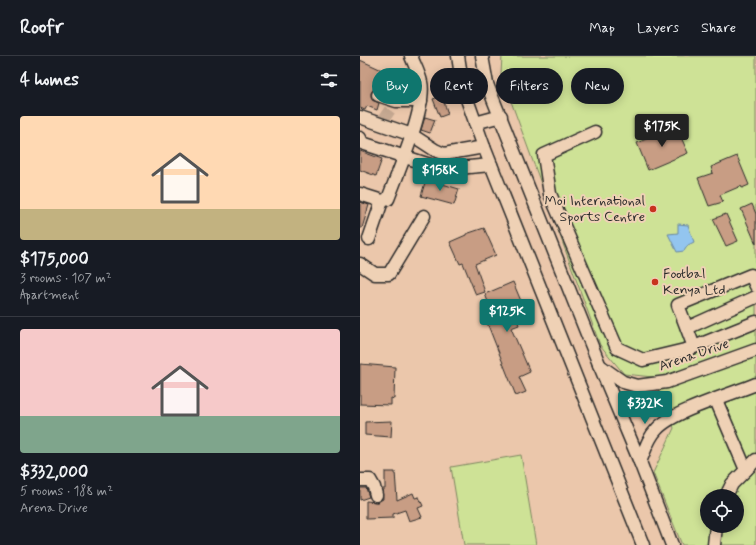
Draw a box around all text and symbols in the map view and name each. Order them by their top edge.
text: Roofr [20,15,64,40]
text: Map [589,19,615,37]
text: Layers [637,19,679,37]
text: Share [701,19,736,37]
chip: Buy [372,68,422,104]
chip: Rent [430,68,488,104]
chip: Filters [496,68,563,104]
chip: New [571,68,624,104]
text: 4 homes [20,69,79,91]
icon: filters [318,69,340,91]
pin: $175K [634,114,690,148]
text: $175K [644,118,680,135]
icon: home [144,142,216,214]
pin: $158K [412,158,468,192]
text: $158K [422,162,458,179]
place label: Moi International Sports Centre [544,192,645,226]
marker: Moi International Sports Centre [648,204,658,214]
text: $175,000 [20,248,89,270]
place label: Footbal Kenya Ltd [663,265,726,299]
text: 3 rooms · 107 m² [20,270,112,287]
marker: Footbal Kenya Ltd [650,277,660,287]
text: Apartment [20,287,79,304]
pin: $125K [479,299,535,333]
text: $125K [489,303,525,320]
street label: Arena Drive [657,335,731,375]
icon: home [144,355,216,427]
pin: $332K [617,391,673,425]
text: $332K [627,395,663,412]
text: $332,000 [20,461,88,483]
text: 5 rooms · 188 m² [20,483,113,500]
map controls [700,489,744,533]
button: locate [700,489,744,533]
text: Arena Drive [20,500,88,517]

